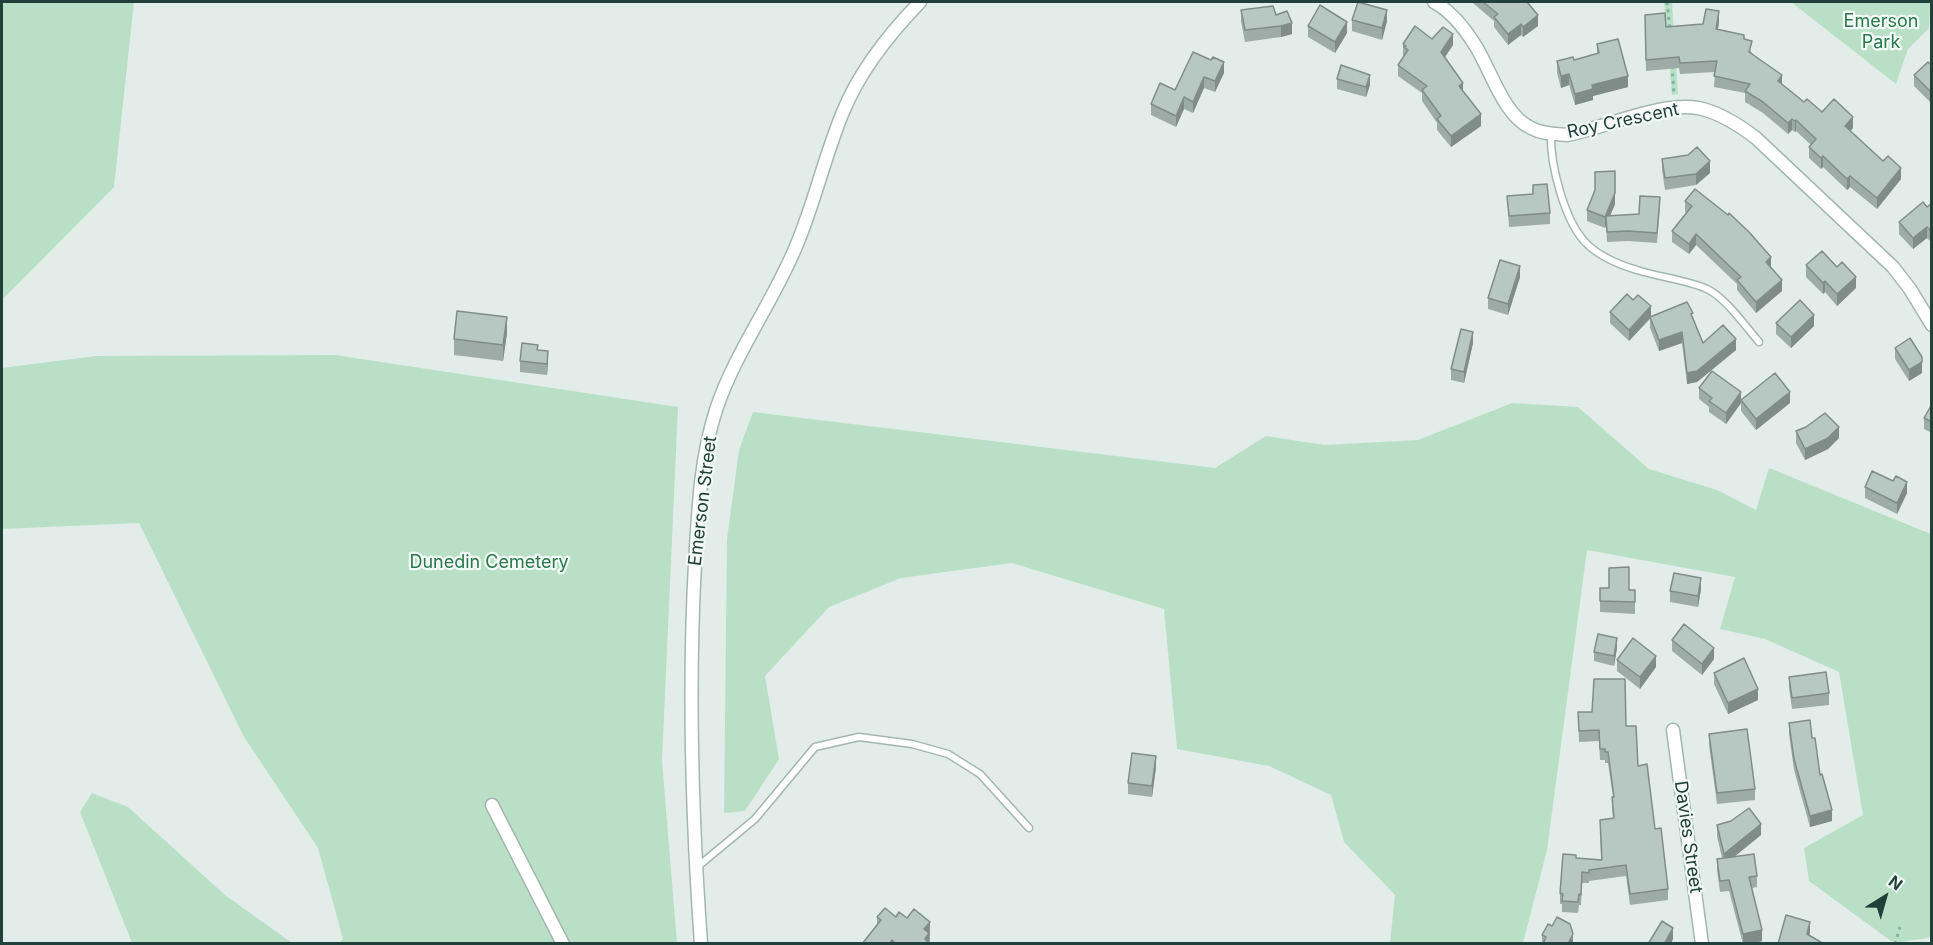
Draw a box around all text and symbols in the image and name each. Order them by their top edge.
park label: Emerson Park [1844,11,1918,54]
street label: Roy Crescent [1565,99,1681,143]
street label: Emerson Street [684,435,722,567]
park label: Dunedin Cemetery [409,552,569,574]
street label: Davies Street [1669,779,1707,895]
north arrow [1855,867,1915,927]
text: N [1885,871,1907,894]

